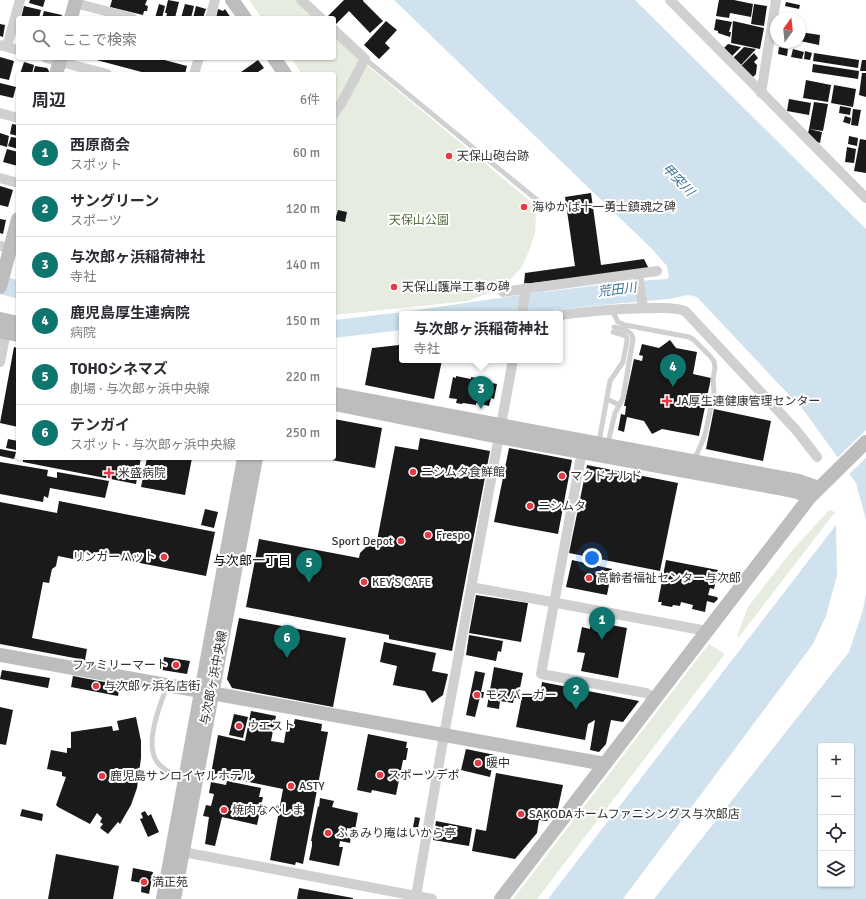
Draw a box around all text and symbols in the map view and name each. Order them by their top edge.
north arrow [770,12,806,48]
search box [16,16,336,60]
icon: search [30,27,52,49]
text: ここで検索 [62,31,137,49]
text: 周辺 [32,90,66,111]
text: 6件 [300,92,320,108]
text: 西原商会 [70,136,130,154]
text: 1 [41,145,49,161]
text: 60 m [293,145,320,161]
place label: 天保山砲台跡 [457,149,529,164]
marker: 天保山砲台跡 [444,151,454,161]
text: スポット [70,157,122,173]
water label: 甲突川 [659,160,699,201]
text: サングリーン [70,192,159,210]
place label: 海ゆかば十一勇士鎮魂之碑 [532,200,676,215]
text: 2 [41,201,49,217]
text: 120 m [286,201,320,217]
marker: 海ゆかば十一勇士鎮魂之碑 [519,202,529,212]
text: スポーツ [70,213,122,229]
park label: 天保山公園 [389,213,449,228]
text: 与次郎ヶ浜稲荷神社 [70,248,205,266]
text: 3 [41,257,49,273]
text: 140 m [286,257,320,273]
text: 寺社 [70,269,96,285]
water label: 荒田川 [597,279,639,300]
place label: 天保山護岸工事の碑 [402,280,510,295]
marker: 天保山護岸工事の碑 [389,282,399,292]
text: 鹿児島厚生連病院 [70,304,190,322]
popup [399,311,563,363]
text: 4 [41,313,49,329]
text: 150 m [286,313,320,329]
text: 与次郎ヶ浜稲荷神社 [413,320,549,338]
text: 病院 [70,325,96,341]
text: 寺社 [413,341,440,357]
pin: 4 [660,354,686,387]
text: TOHOシネマズ [70,360,168,378]
text: 5 [41,369,49,385]
text: 220 m [286,369,320,385]
pin: 3 [468,376,494,409]
text: 劇場 · 与次郎ヶ浜中央線 [70,381,210,397]
place label: JA厚生連健康管理センター [676,394,821,409]
marker: JA厚生連健康管理センター [661,395,673,407]
text: テンガイ [70,416,130,434]
text: 6 [41,425,49,441]
text: 250 m [286,425,320,441]
text: スポット · 与次郎ヶ浜中央線 [70,437,236,453]
place label: ニシムタ食鮮館 [421,465,505,480]
place label: 米盛病院 [118,466,166,481]
marker: 米盛病院 [103,467,115,479]
marker: ニシムタ食鮮館 [408,467,418,477]
place label: マクドナルド [570,469,642,484]
marker: マクドナルド [557,471,567,481]
place label: ニシムタ [538,499,586,514]
marker: ニシムタ [525,501,535,511]
place label: Frespo [436,528,470,543]
marker: Frespo [423,530,433,540]
place label: Sport Depot [332,534,393,549]
marker: Sport Depot [396,536,406,546]
your location [582,548,602,568]
place label: リンガーハット [72,550,156,565]
pin: 5 [296,550,322,583]
marker: リンガーハット [159,552,169,562]
district label: 与次郎一丁目 [213,553,291,569]
place label: 高齢者福祉センター与次郎 [597,571,741,586]
marker: 高齢者福祉センター与次郎 [584,573,594,583]
place label: KEY'S CAFE [372,575,432,590]
marker: KEY'S CAFE [359,577,369,587]
pin: 1 [589,607,615,640]
pin: 6 [274,625,300,658]
street label: 与次郎ヶ浜中央線 [197,629,231,727]
place label: ファミリーマート [72,658,168,673]
marker: ファミリーマート [171,660,181,670]
pin: 2 [563,677,589,710]
place label: 与次郎ヶ浜名店街 [104,679,200,694]
marker: 与次郎ヶ浜名店街 [91,681,101,691]
place label: モスバーガー [485,688,557,703]
marker: モスバーガー [472,690,482,700]
place label: ウエスト [247,719,295,734]
marker: ウエスト [234,721,244,731]
map controls [818,743,854,887]
button: + [818,743,854,779]
place label: 暖中 [486,756,510,771]
marker: 暖中 [473,758,483,768]
place label: スポーツデポ [388,768,460,783]
place label: 鹿児島サンロイヤルホテル [110,769,254,784]
marker: スポーツデポ [375,770,385,780]
marker: 鹿児島サンロイヤルホテル [97,771,107,781]
place label: ASTY [299,779,325,794]
button: − [818,779,854,815]
marker: ASTY [286,781,296,791]
place label: 焼肉なべしま [232,803,304,818]
marker: 焼肉なべしま [219,805,229,815]
place label: SAKODAホームファニシングス与次郎店 [529,807,740,822]
marker: SAKODAホームファニシングス与次郎店 [516,809,526,819]
button: locate [818,815,854,851]
place label: ふぁみり庵はいから亭 [336,826,456,841]
marker: ふぁみり庵はいから亭 [323,828,333,838]
button: layers [818,851,854,887]
place label: 満正苑 [152,875,188,890]
marker: 満正苑 [139,877,149,887]

